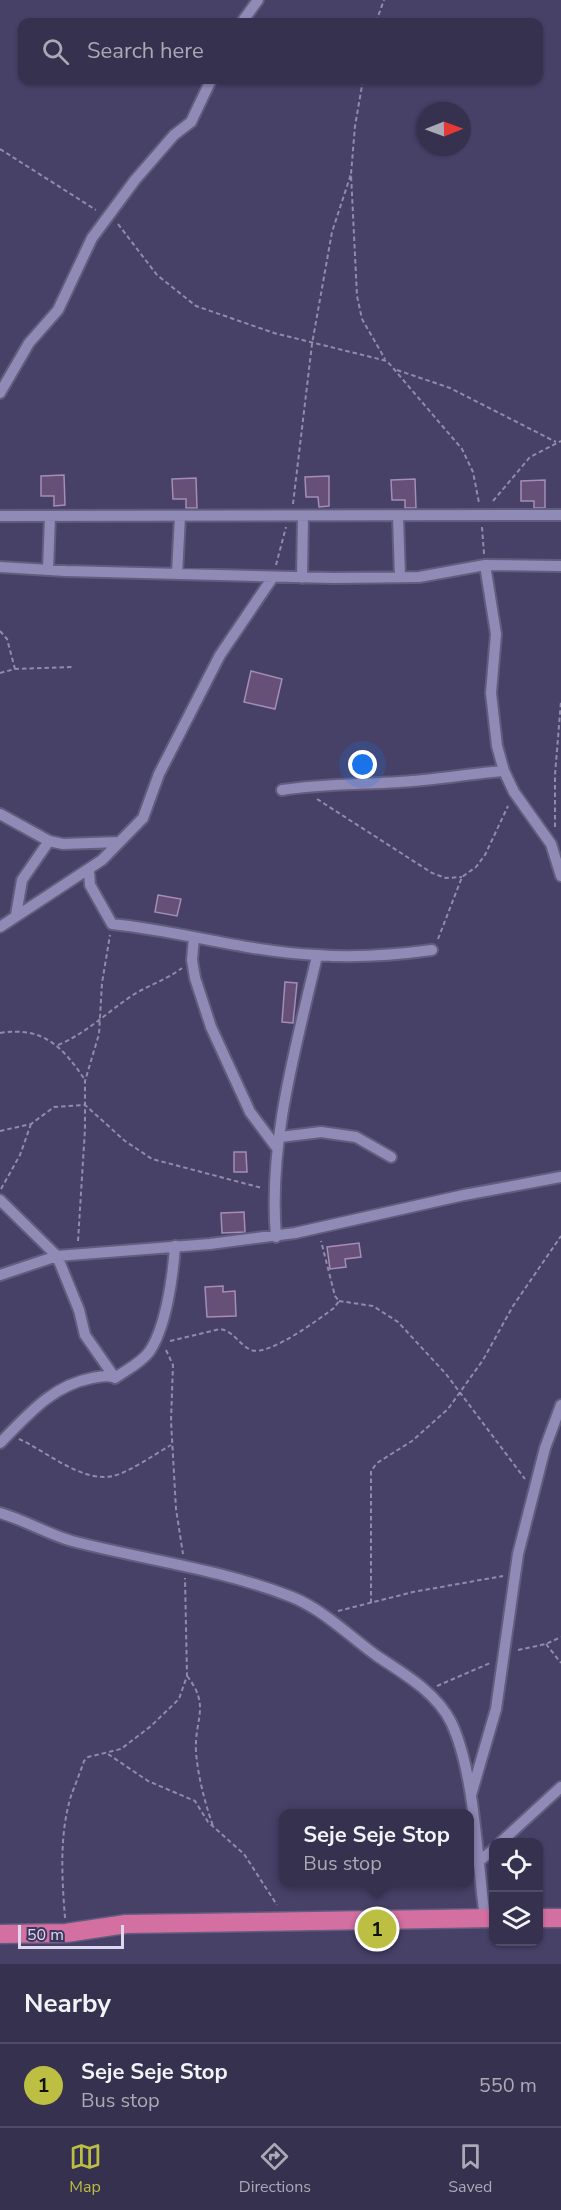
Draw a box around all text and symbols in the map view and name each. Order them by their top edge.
search box [18,18,543,84]
icon: search [39,35,72,68]
text: Search here [87,36,204,66]
north arrow [417,102,471,156]
your location [348,750,377,779]
popup [279,1809,474,1887]
text: Seje Seje Stop [303,1820,450,1850]
map controls [489,1838,543,1946]
button: locate [489,1838,543,1892]
text: Bus stop [303,1850,382,1877]
button: layers [489,1892,543,1946]
pin: 1 [358,1906,397,1952]
scale bar [18,1922,124,1950]
text: 50 m [27,1924,64,1946]
text: Nearby [24,1986,111,2021]
text: Seje Seje Stop [81,2057,228,2087]
text: 1 [38,2072,50,2099]
text: 550 m [479,2072,537,2099]
text: Bus stop [81,2087,160,2114]
tab: Map [69,2140,102,2198]
tab: Directions [239,2140,311,2198]
tab: Saved [448,2140,492,2198]

